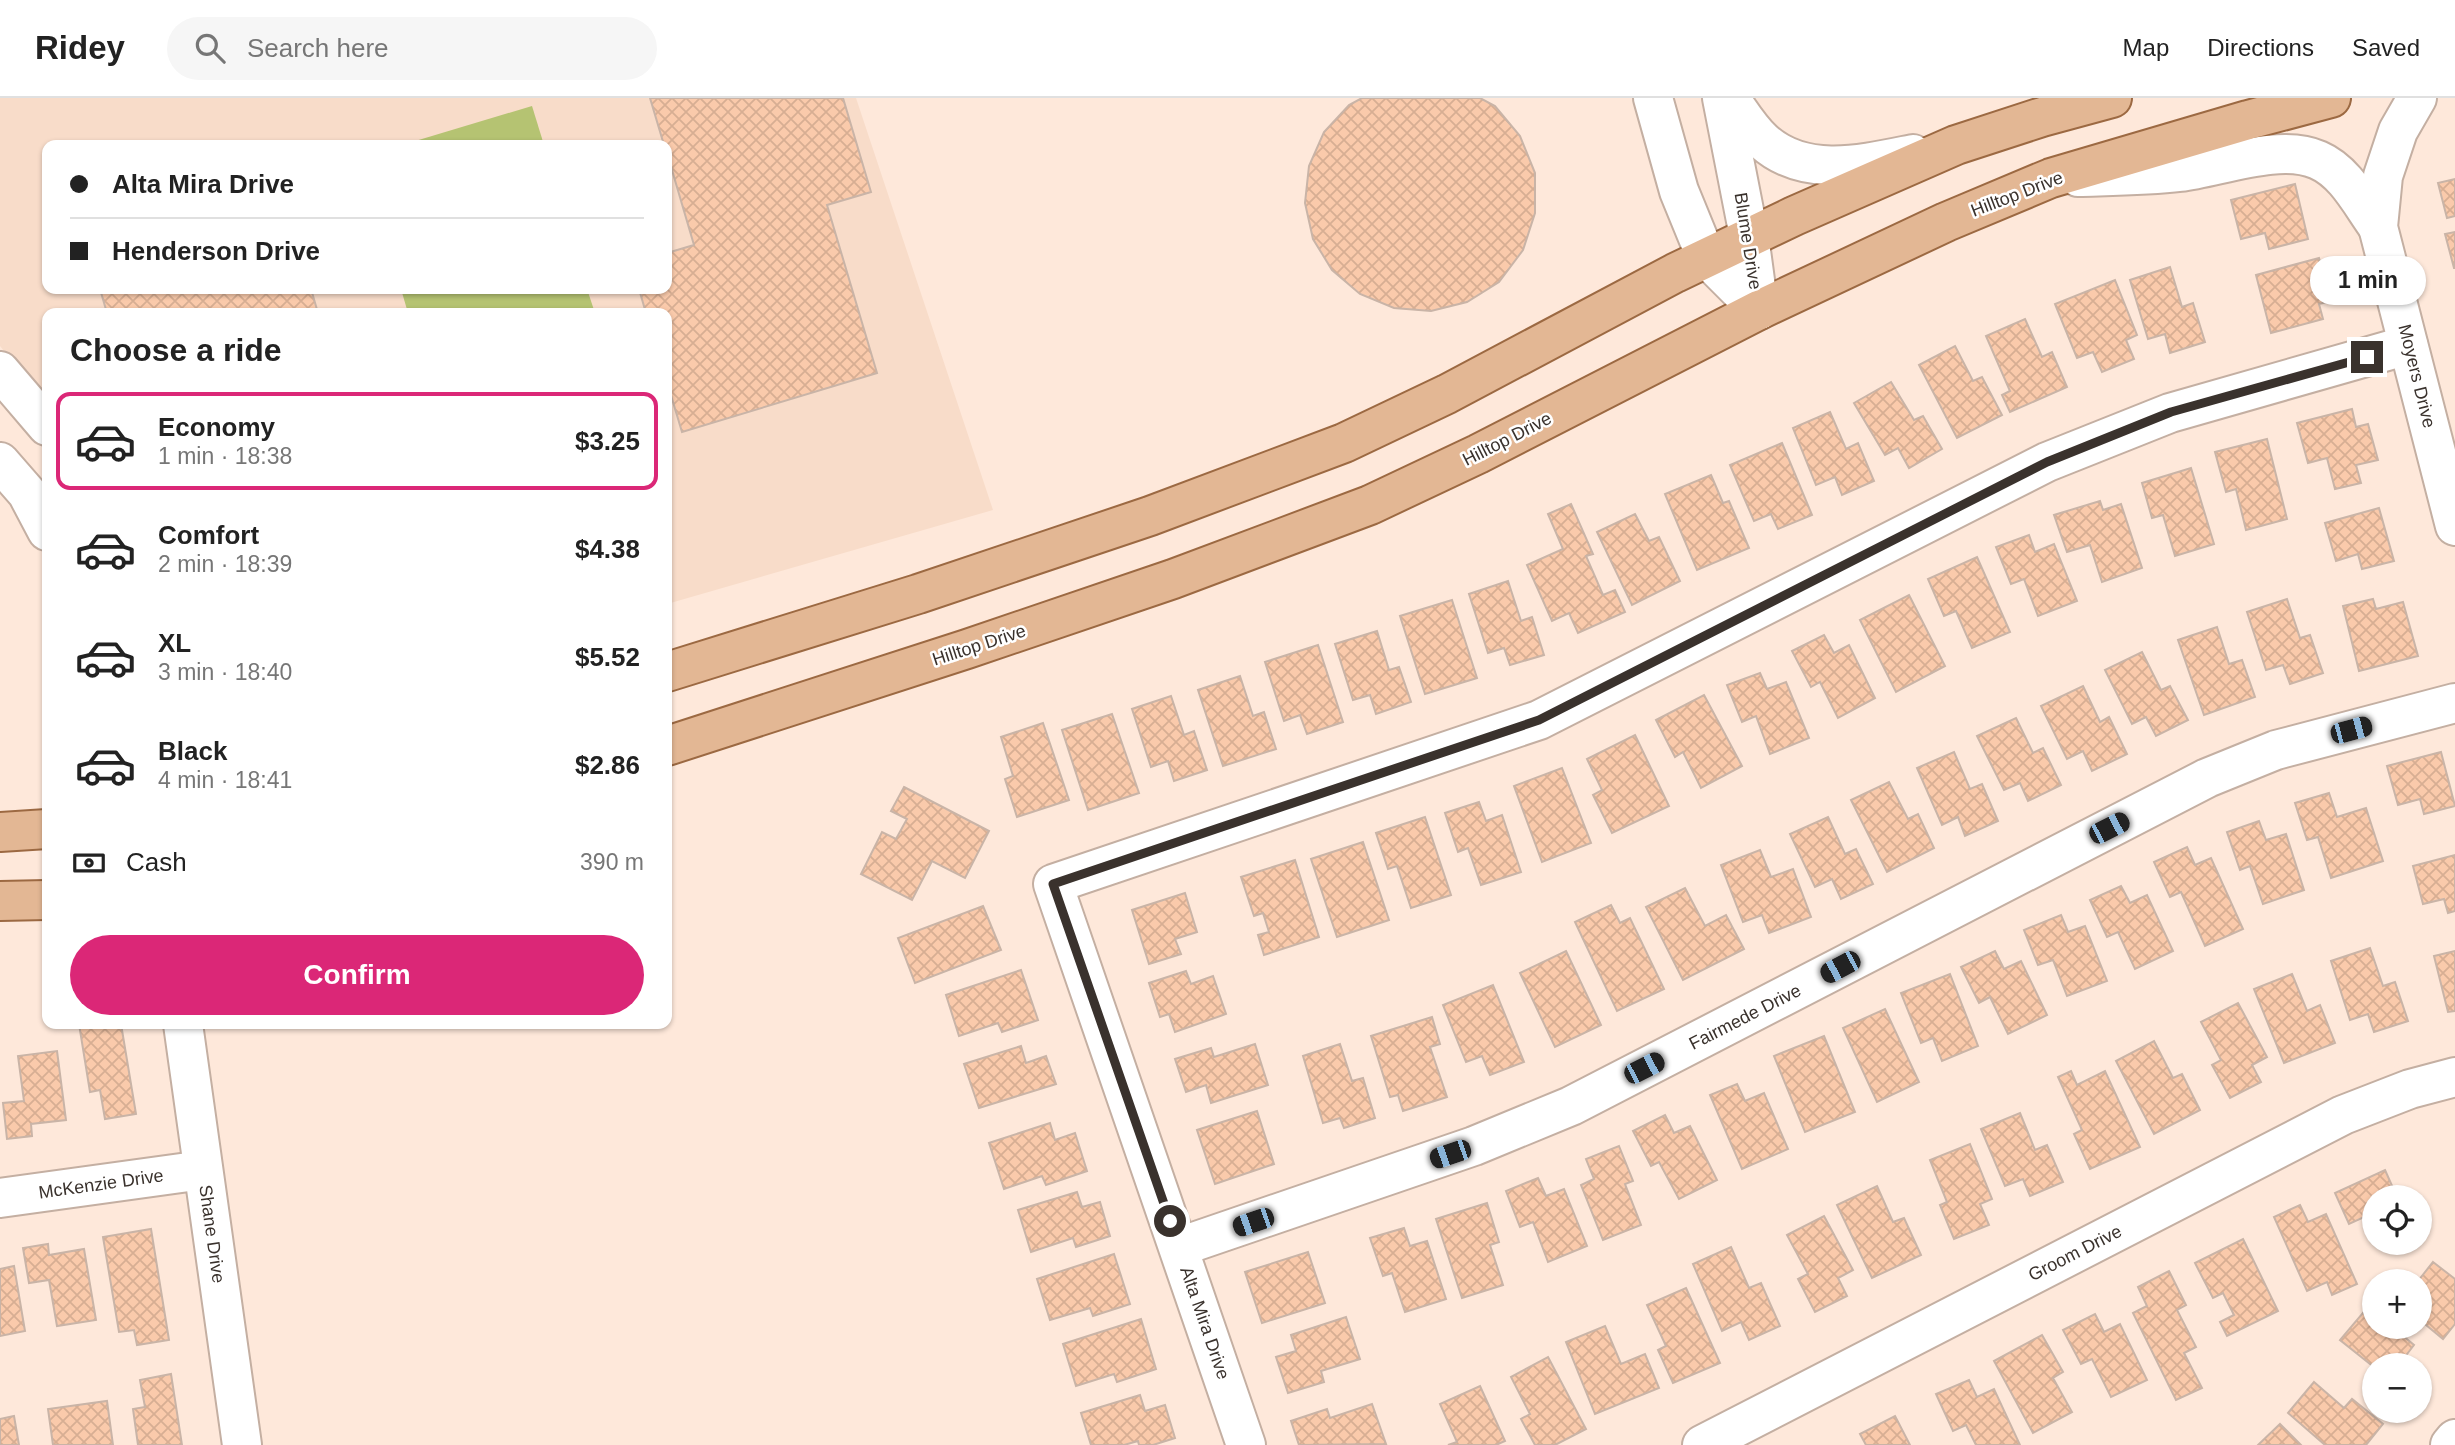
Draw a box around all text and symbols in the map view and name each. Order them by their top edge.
search box [167,17,657,80]
text: Ridey [35,29,125,66]
icon: search [191,29,229,67]
text: Search here [247,33,389,63]
text: Map [2123,34,2169,61]
text: Directions [2207,34,2314,61]
text: Saved [2352,34,2420,61]
street label: Hilltop Drive [1968,167,2066,221]
text: Alta Mira Drive [112,169,294,199]
street label: Blume Drive [1730,191,1766,291]
text: Henderson Drive [112,236,320,266]
callout: 1 min [2309,256,2425,304]
text: 1 min [2338,267,2398,293]
street label: Moyers Drive [2394,322,2440,430]
text: Choose a ride [70,332,282,368]
route end [2351,341,2383,373]
street label: Hilltop Drive [1459,408,1555,470]
icon: car [74,410,137,473]
text: Economy [158,412,275,442]
text: $3.25 [575,426,640,456]
text: 1 min · 18:38 [158,443,292,469]
icon: car [74,518,137,581]
text: Comfort [158,520,259,550]
text: $4.38 [575,534,640,564]
text: 2 min · 18:39 [158,551,292,577]
street label: Hilltop Drive [930,620,1028,670]
icon: car [74,626,137,689]
text: XL [158,628,191,658]
text: $5.52 [575,642,640,672]
text: 3 min · 18:40 [158,659,292,685]
car [2328,714,2375,746]
icon: car [74,734,137,797]
text: Black [158,736,227,766]
text: $2.86 [575,750,640,780]
text: 4 min · 18:41 [158,767,292,793]
car [2086,809,2133,847]
icon: cash [70,844,108,882]
text: Cash [126,847,187,877]
text: 390 m [580,849,644,875]
button: Confirm [70,935,644,1015]
car [1817,948,1864,986]
street label: Fairmede Drive [1686,980,1804,1054]
car [1621,1049,1668,1087]
car [1427,1137,1474,1171]
street label: McKenzie Drive [37,1165,165,1203]
street label: Shane Drive [195,1184,229,1284]
map controls [2362,1185,2432,1423]
button: locate [2362,1185,2432,1255]
route start [1154,1205,1186,1237]
car [1230,1205,1277,1239]
street label: Groom Drive [2025,1221,2125,1285]
street label: Alta Mira Drive [1176,1264,1234,1382]
button: + [2362,1269,2432,1339]
button: − [2362,1353,2432,1423]

